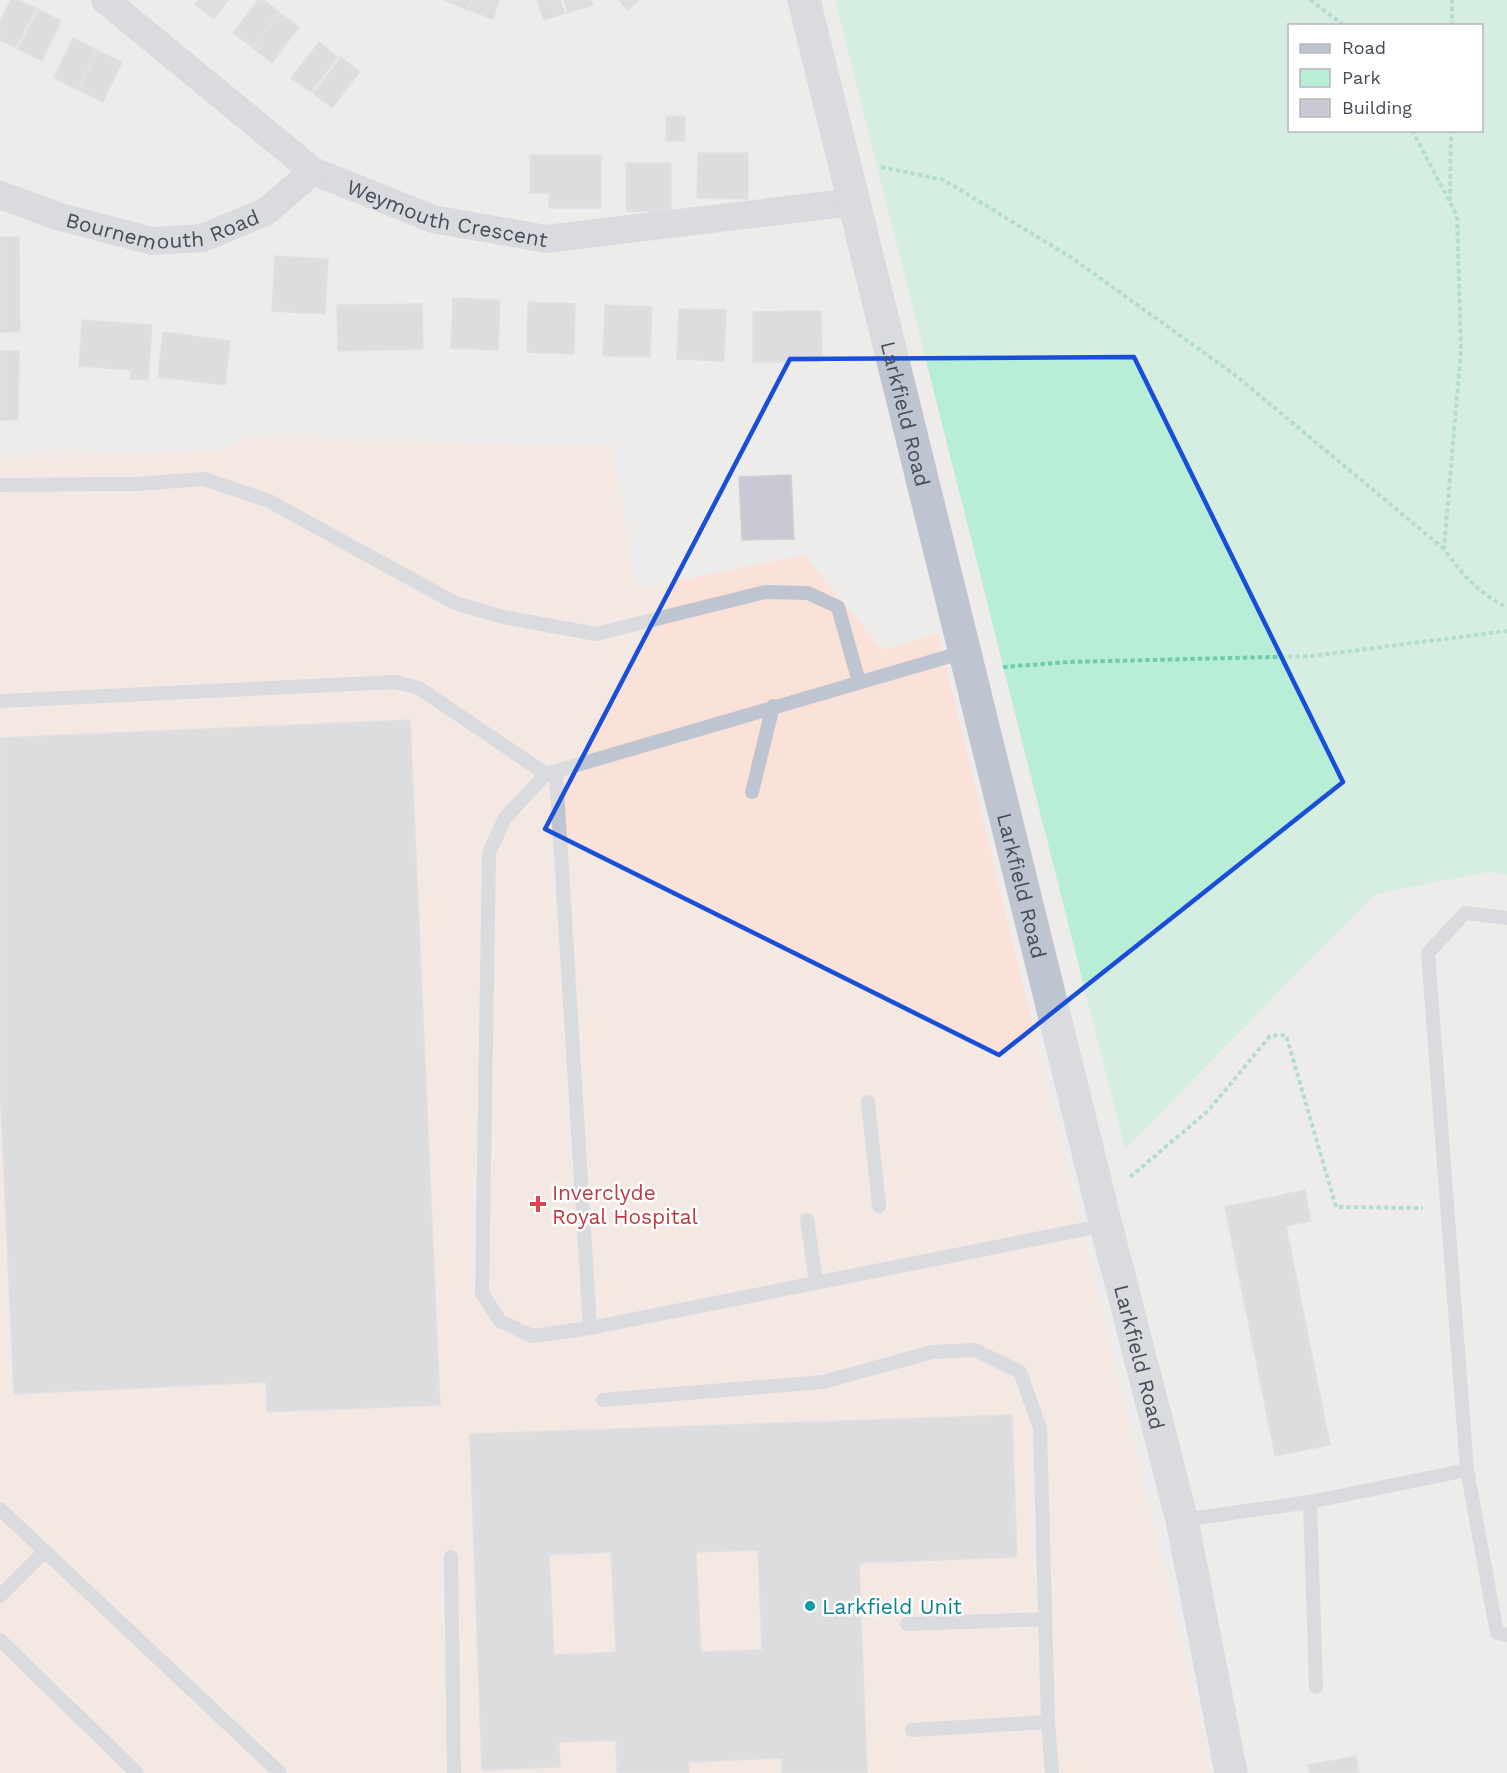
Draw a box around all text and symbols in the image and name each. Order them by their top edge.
legend [1288,24,1483,132]
text: Road [1342,37,1386,58]
text: Park [1342,67,1381,88]
text: Building [1342,97,1412,118]
street label: Weymouth Crescent [343,173,550,252]
street label: Bournemouth Road [63,203,263,254]
street label: Larkfield Road [876,338,936,489]
street label: Larkfield Road [992,810,1052,961]
place label: Inverclyde Royal Hospital [552,1180,699,1229]
marker: Inverclyde Royal Hospital [529,1195,547,1213]
street label: Larkfield Road [1109,1282,1171,1432]
place label: Larkfield Unit [822,1594,962,1619]
marker: Larkfield Unit [803,1599,817,1613]

